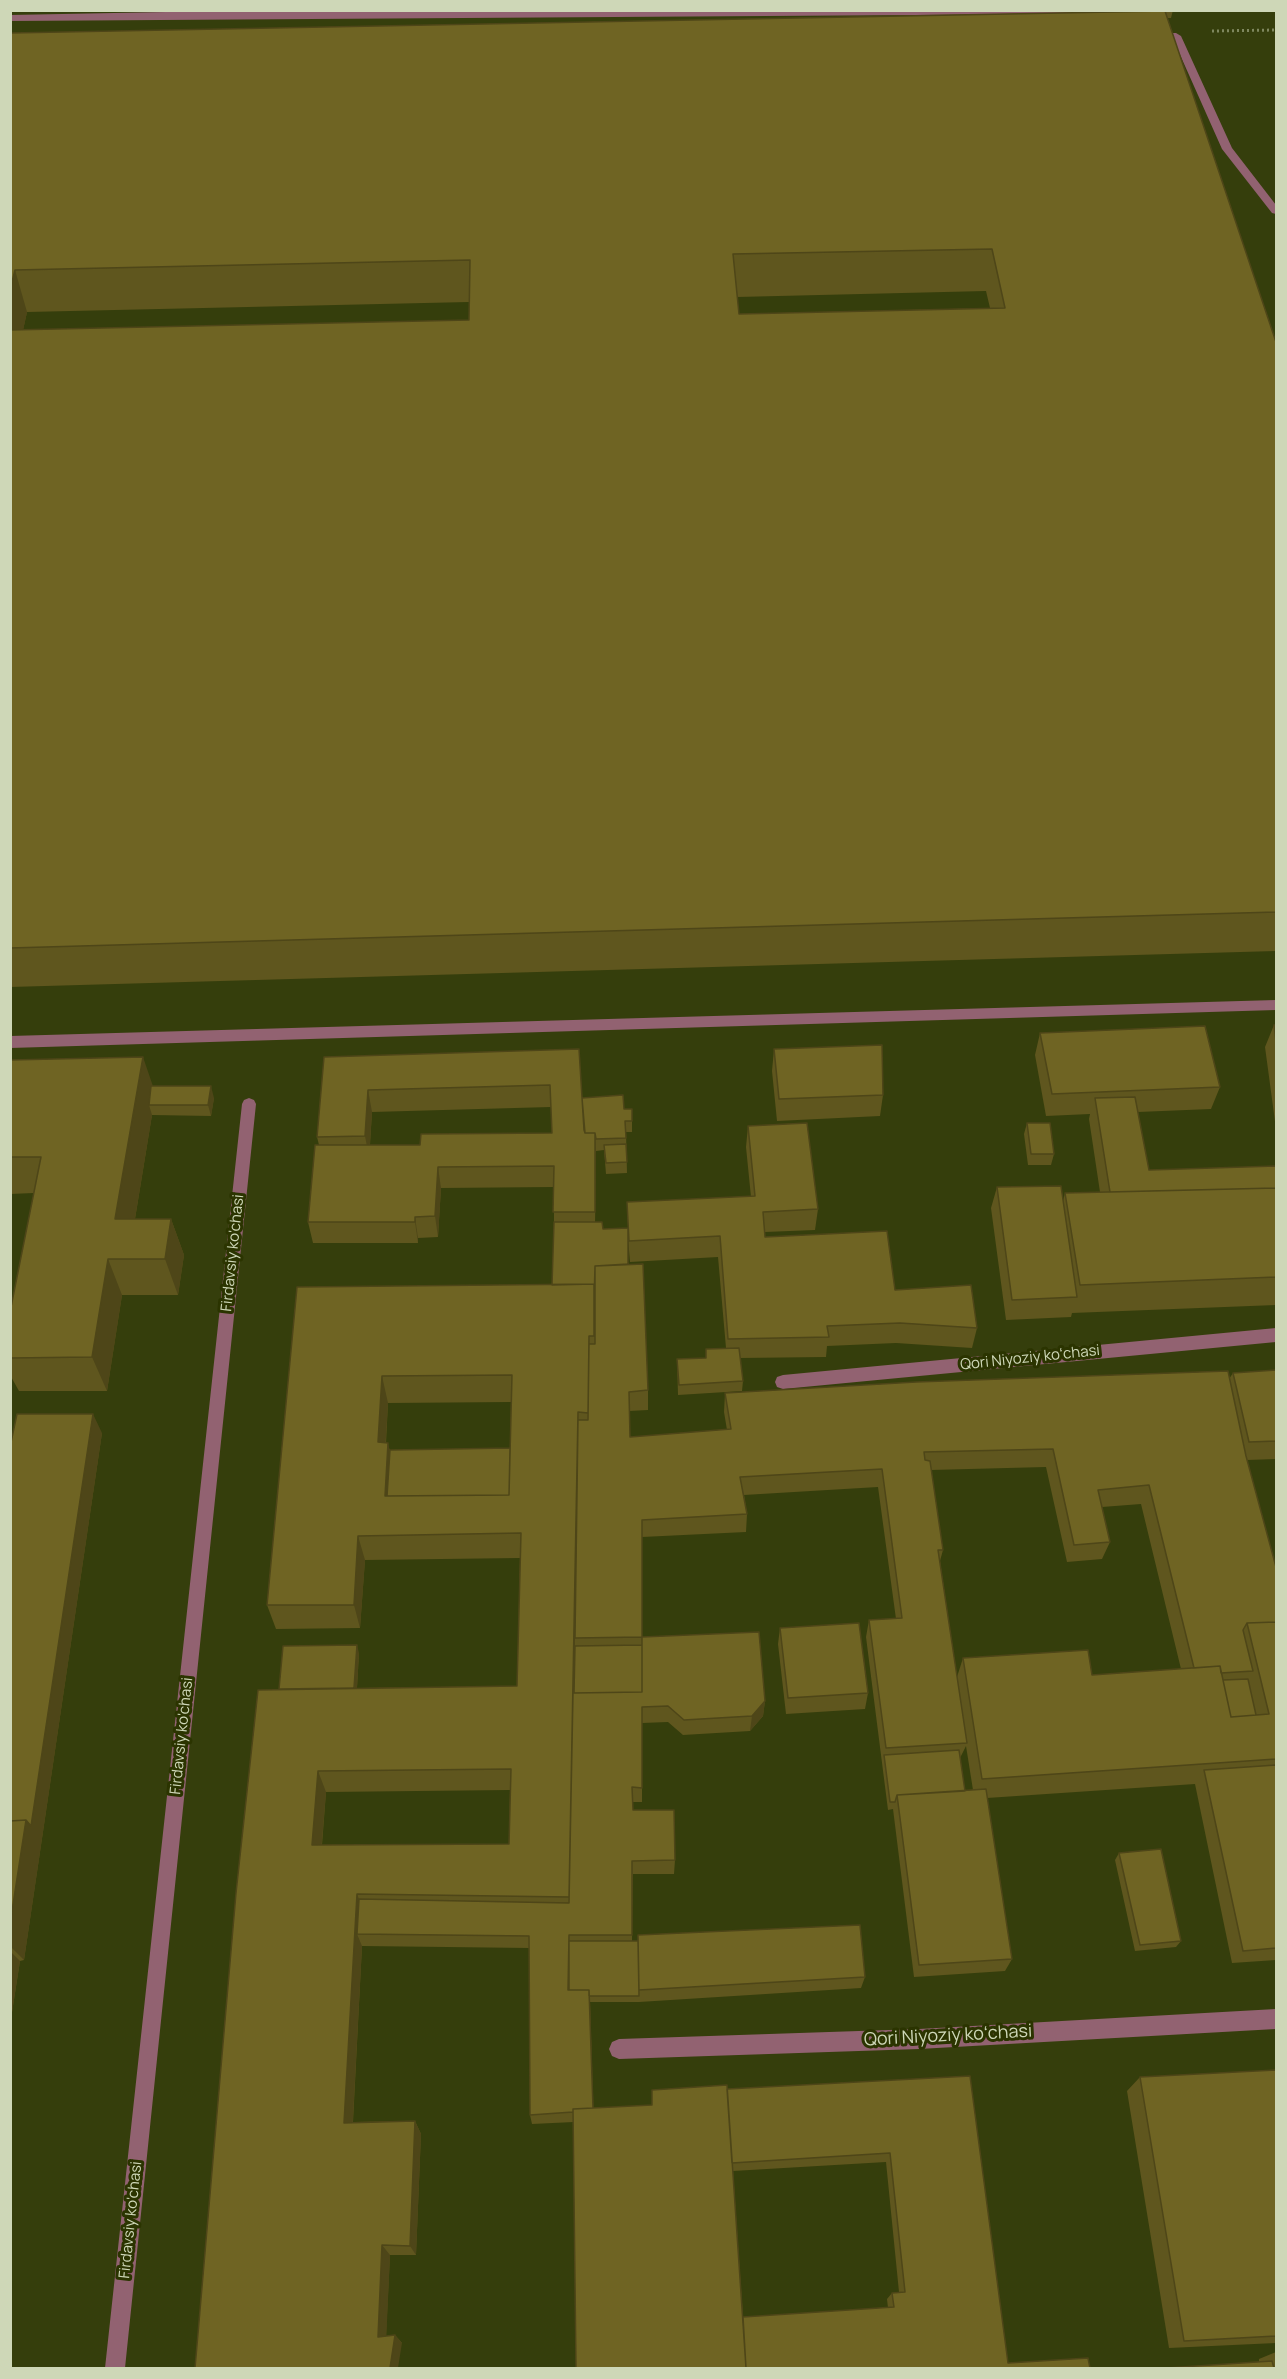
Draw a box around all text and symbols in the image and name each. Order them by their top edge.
street label: Firdavsiy ko'chasi [218,1194,248,1312]
street label: Qori Niyoziy koʻchasi [959,1342,1101,1374]
street label: Firdavsiy ko'chasi [167,1677,197,1795]
street label: Qori Niyoziy koʻchasi [863,2021,1033,2051]
street label: Firdavsiy ko'chasi [116,2161,146,2279]

